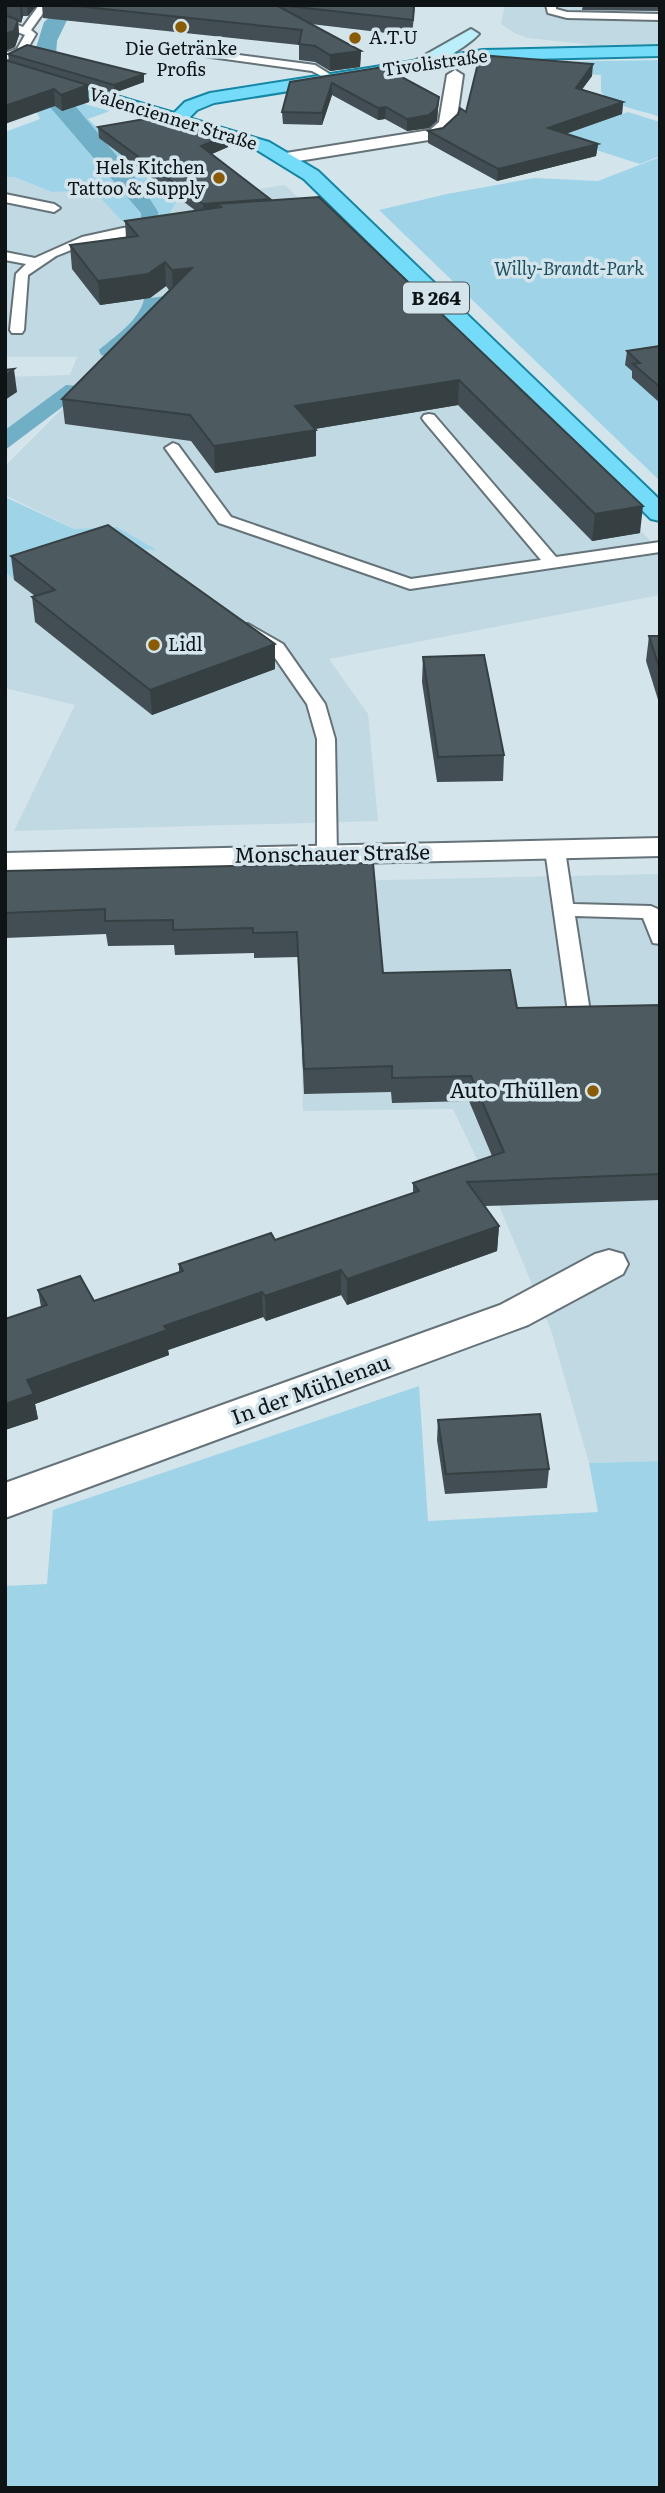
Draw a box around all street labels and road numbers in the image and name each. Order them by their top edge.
street label: Tivolistraße [381,41,489,82]
street label: Valencienner Straße [86,79,261,156]
road number: B 264 [403,282,469,314]
street label: Monschauer Straße [234,834,430,869]
street label: In der Mühlenau [226,1344,394,1431]

